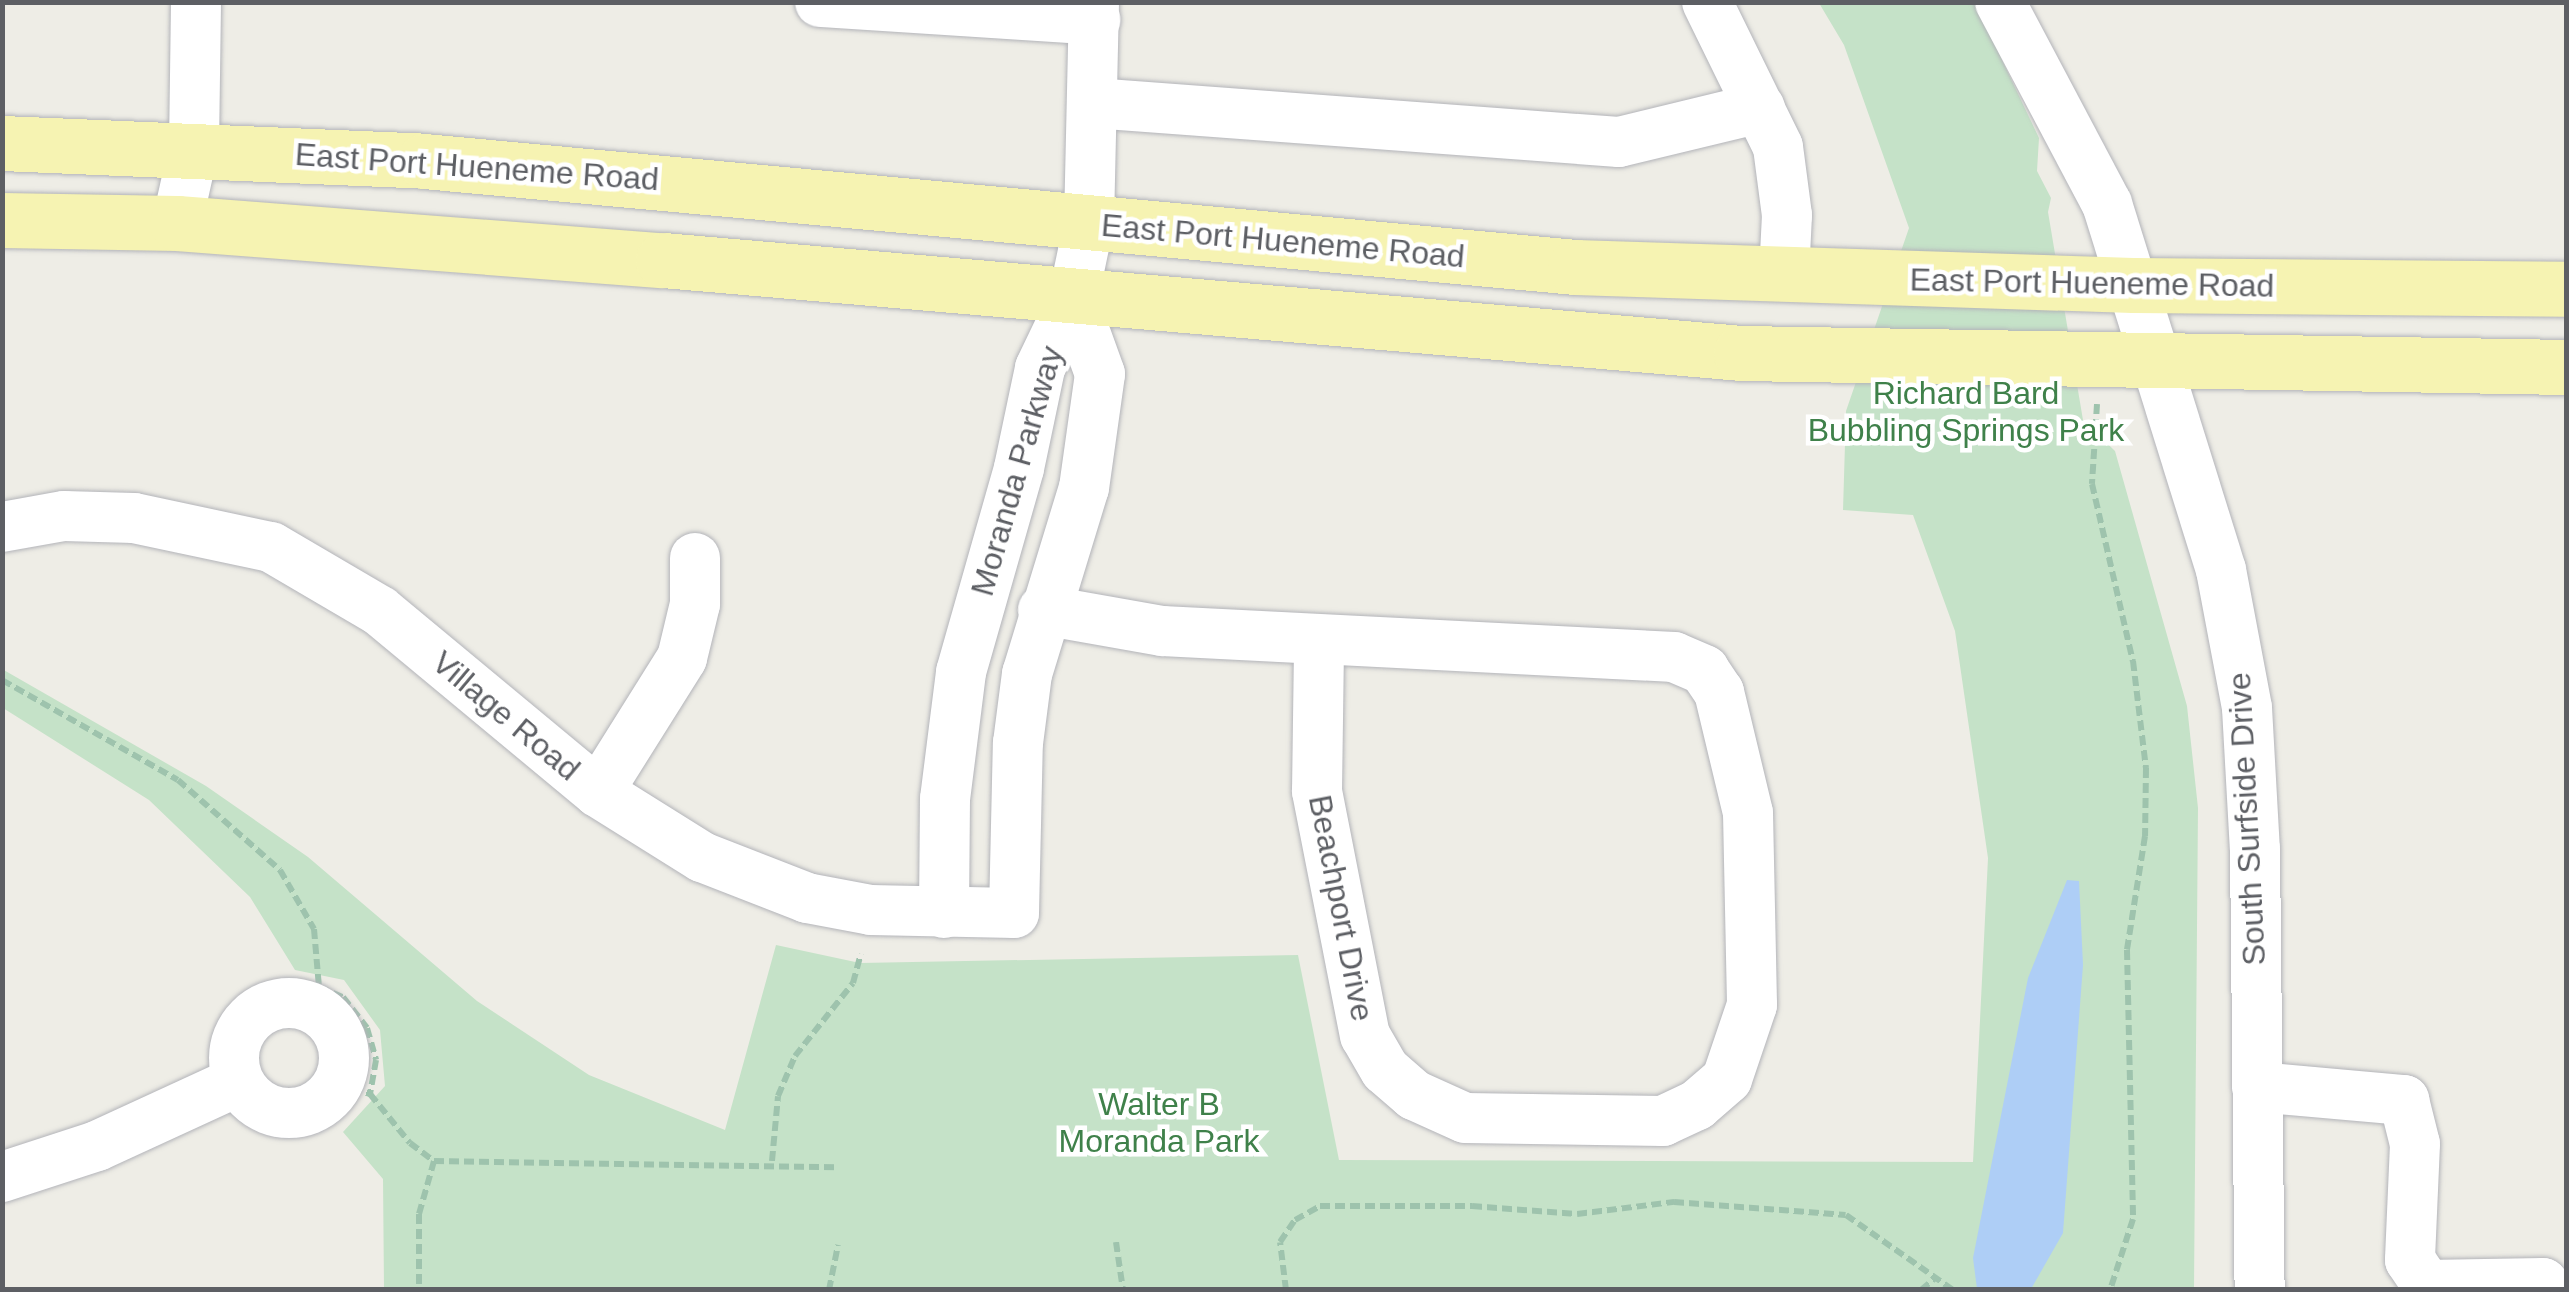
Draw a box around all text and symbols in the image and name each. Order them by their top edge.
street label: East Port Hueneme Road [294,135,660,199]
street label: East Port Hueneme Road [1100,206,1466,276]
street label: East Port Hueneme Road [1909,261,2275,305]
street label: Moranda Parkway [963,342,1071,600]
park label: Richard Bard Bubbling Springs Park [1808,375,2124,450]
street label: Village Road [424,643,588,789]
street label: South Surfside Drive [2220,671,2274,967]
street label: Beachport Drive [1300,792,1382,1024]
park label: Walter B Moranda Park [1059,1086,1259,1161]

